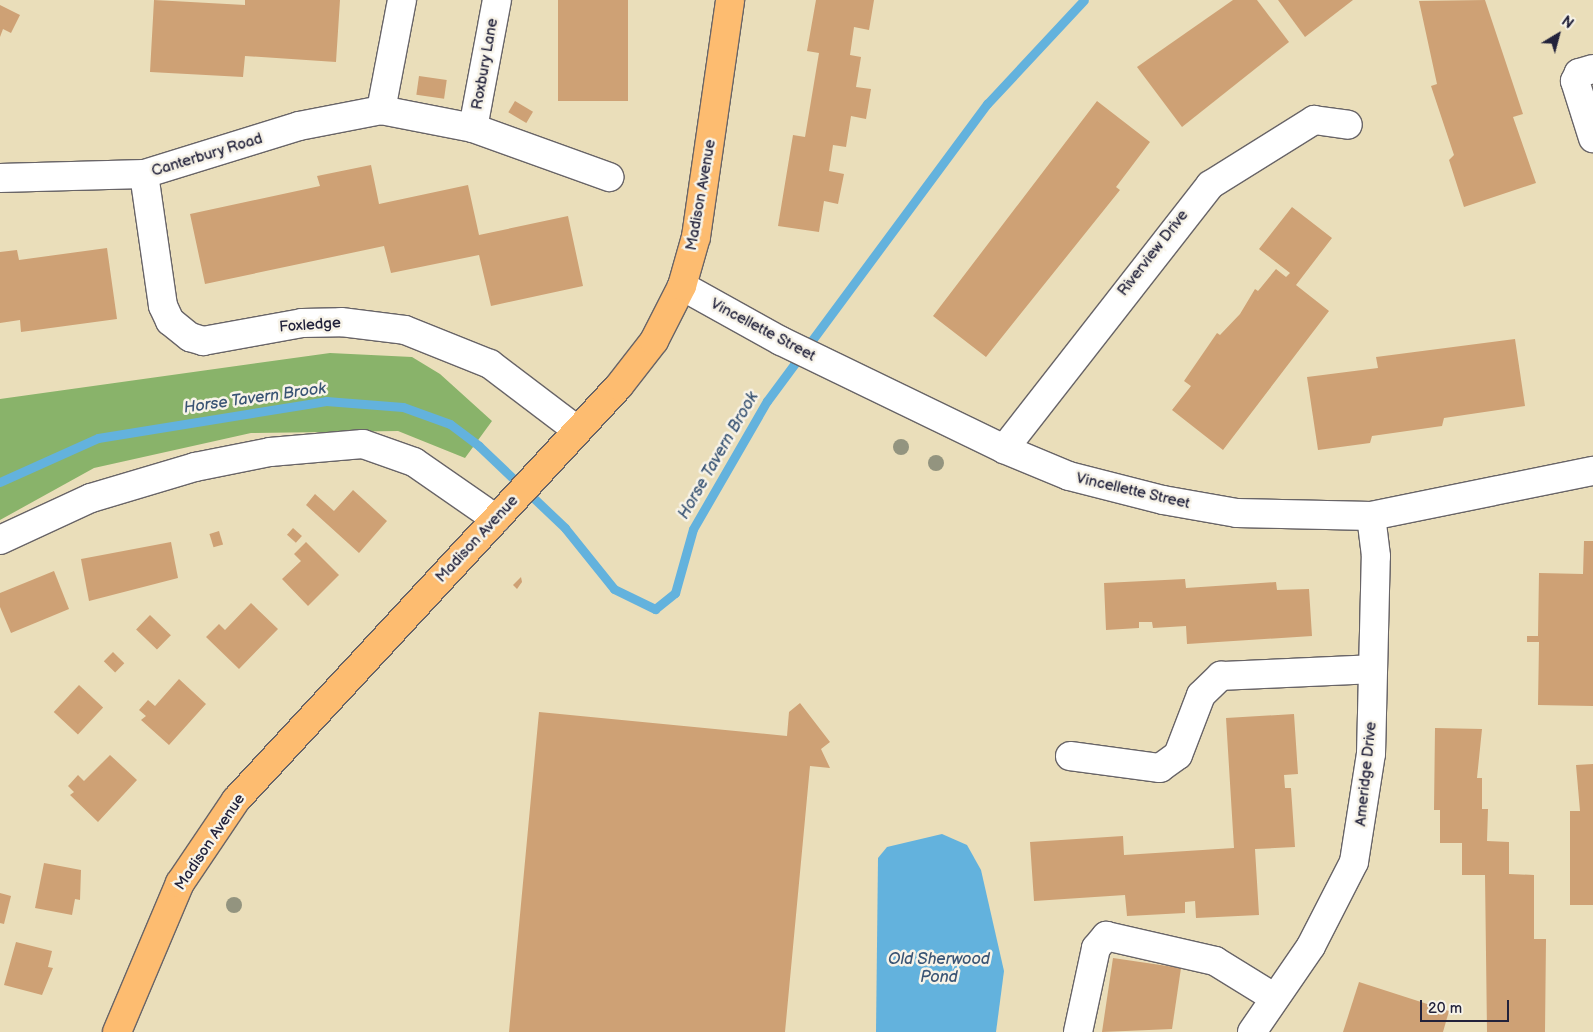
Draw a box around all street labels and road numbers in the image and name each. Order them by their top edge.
street label: Roxbury Lane [468,16,502,112]
street label: Canterbury Road [149,129,265,181]
street label: Madison Avenue [682,138,720,252]
street label: Riverview Drive [1114,206,1192,300]
street label: Vincellette Street [707,295,819,365]
street label: Foxledge [279,314,341,336]
street label: Vincellette Street [1074,469,1192,513]
street label: Madison Avenue [432,492,522,586]
street label: Ameridge Drive [1352,721,1380,827]
street label: Madison Avenue [171,790,249,894]

